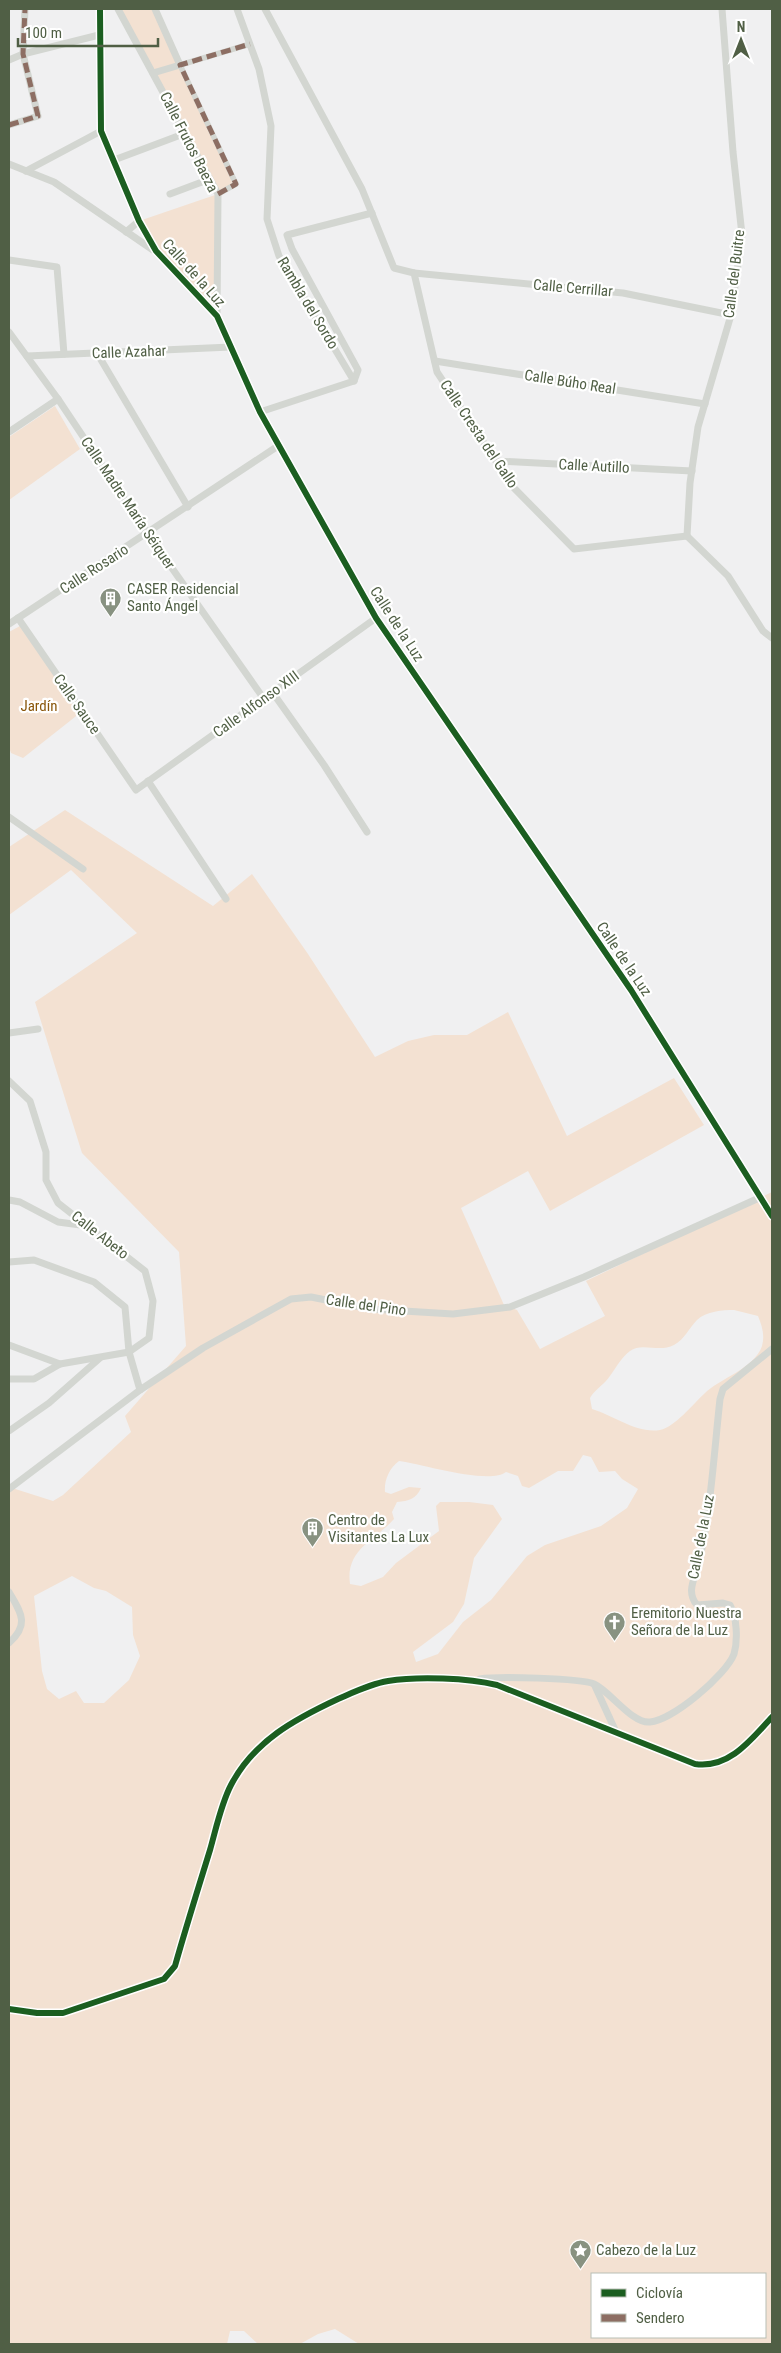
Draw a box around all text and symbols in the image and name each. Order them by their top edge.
scale bar [18,15,158,47]
north arrow [716,15,766,65]
text: N [737,19,745,35]
text: 100 m [25,24,62,42]
street label: Calle Frutos Baeza [156,89,222,195]
street label: Calle del Buitre [720,229,748,319]
street label: Calle de la Luz [159,235,229,311]
street label: Rambla del Sordo [274,254,342,352]
street label: Calle Cerrillar [532,276,614,300]
street label: Calle Azahar [91,342,167,362]
street label: Calle Búho Real [523,366,617,398]
street label: Calle Cresta del Gallo [436,376,522,492]
street label: Calle Madre María Séiquer [77,433,179,573]
street label: Calle Autillo [558,455,630,477]
street label: Calle Rosario [56,540,132,598]
place label: CASER Residencial Santo Ángel [127,580,239,615]
street label: Calle de la Luz [366,583,428,665]
building icon: CASER Residencial Santo Ángel [99,586,123,617]
street label: Calle Alfonso XIII [209,667,303,741]
street label: Calle Sauce [50,670,104,738]
park label: Jardín [20,697,58,715]
street label: Calle de la Luz [593,918,655,1000]
street label: Calle Abeto [68,1207,132,1263]
street label: Calle del Pino [325,1290,407,1320]
street label: Calle de la Luz [684,1493,718,1581]
place label: Centro de Visitantes La Lux [328,1511,430,1546]
building icon: Centro de Visitantes La Lux [300,1517,324,1548]
place label: Eremitorio Nuestra Señora de la Luz [631,1604,742,1639]
church icon: Eremitorio Nuestra Señora de la Luz [603,1610,627,1641]
place icon: Cabezo de la Luz [568,2238,592,2269]
place label: Cabezo de la Luz [596,2241,696,2259]
legend [591,2273,766,2338]
text: Ciclovía [636,2284,683,2302]
text: Sendero [636,2309,685,2327]

